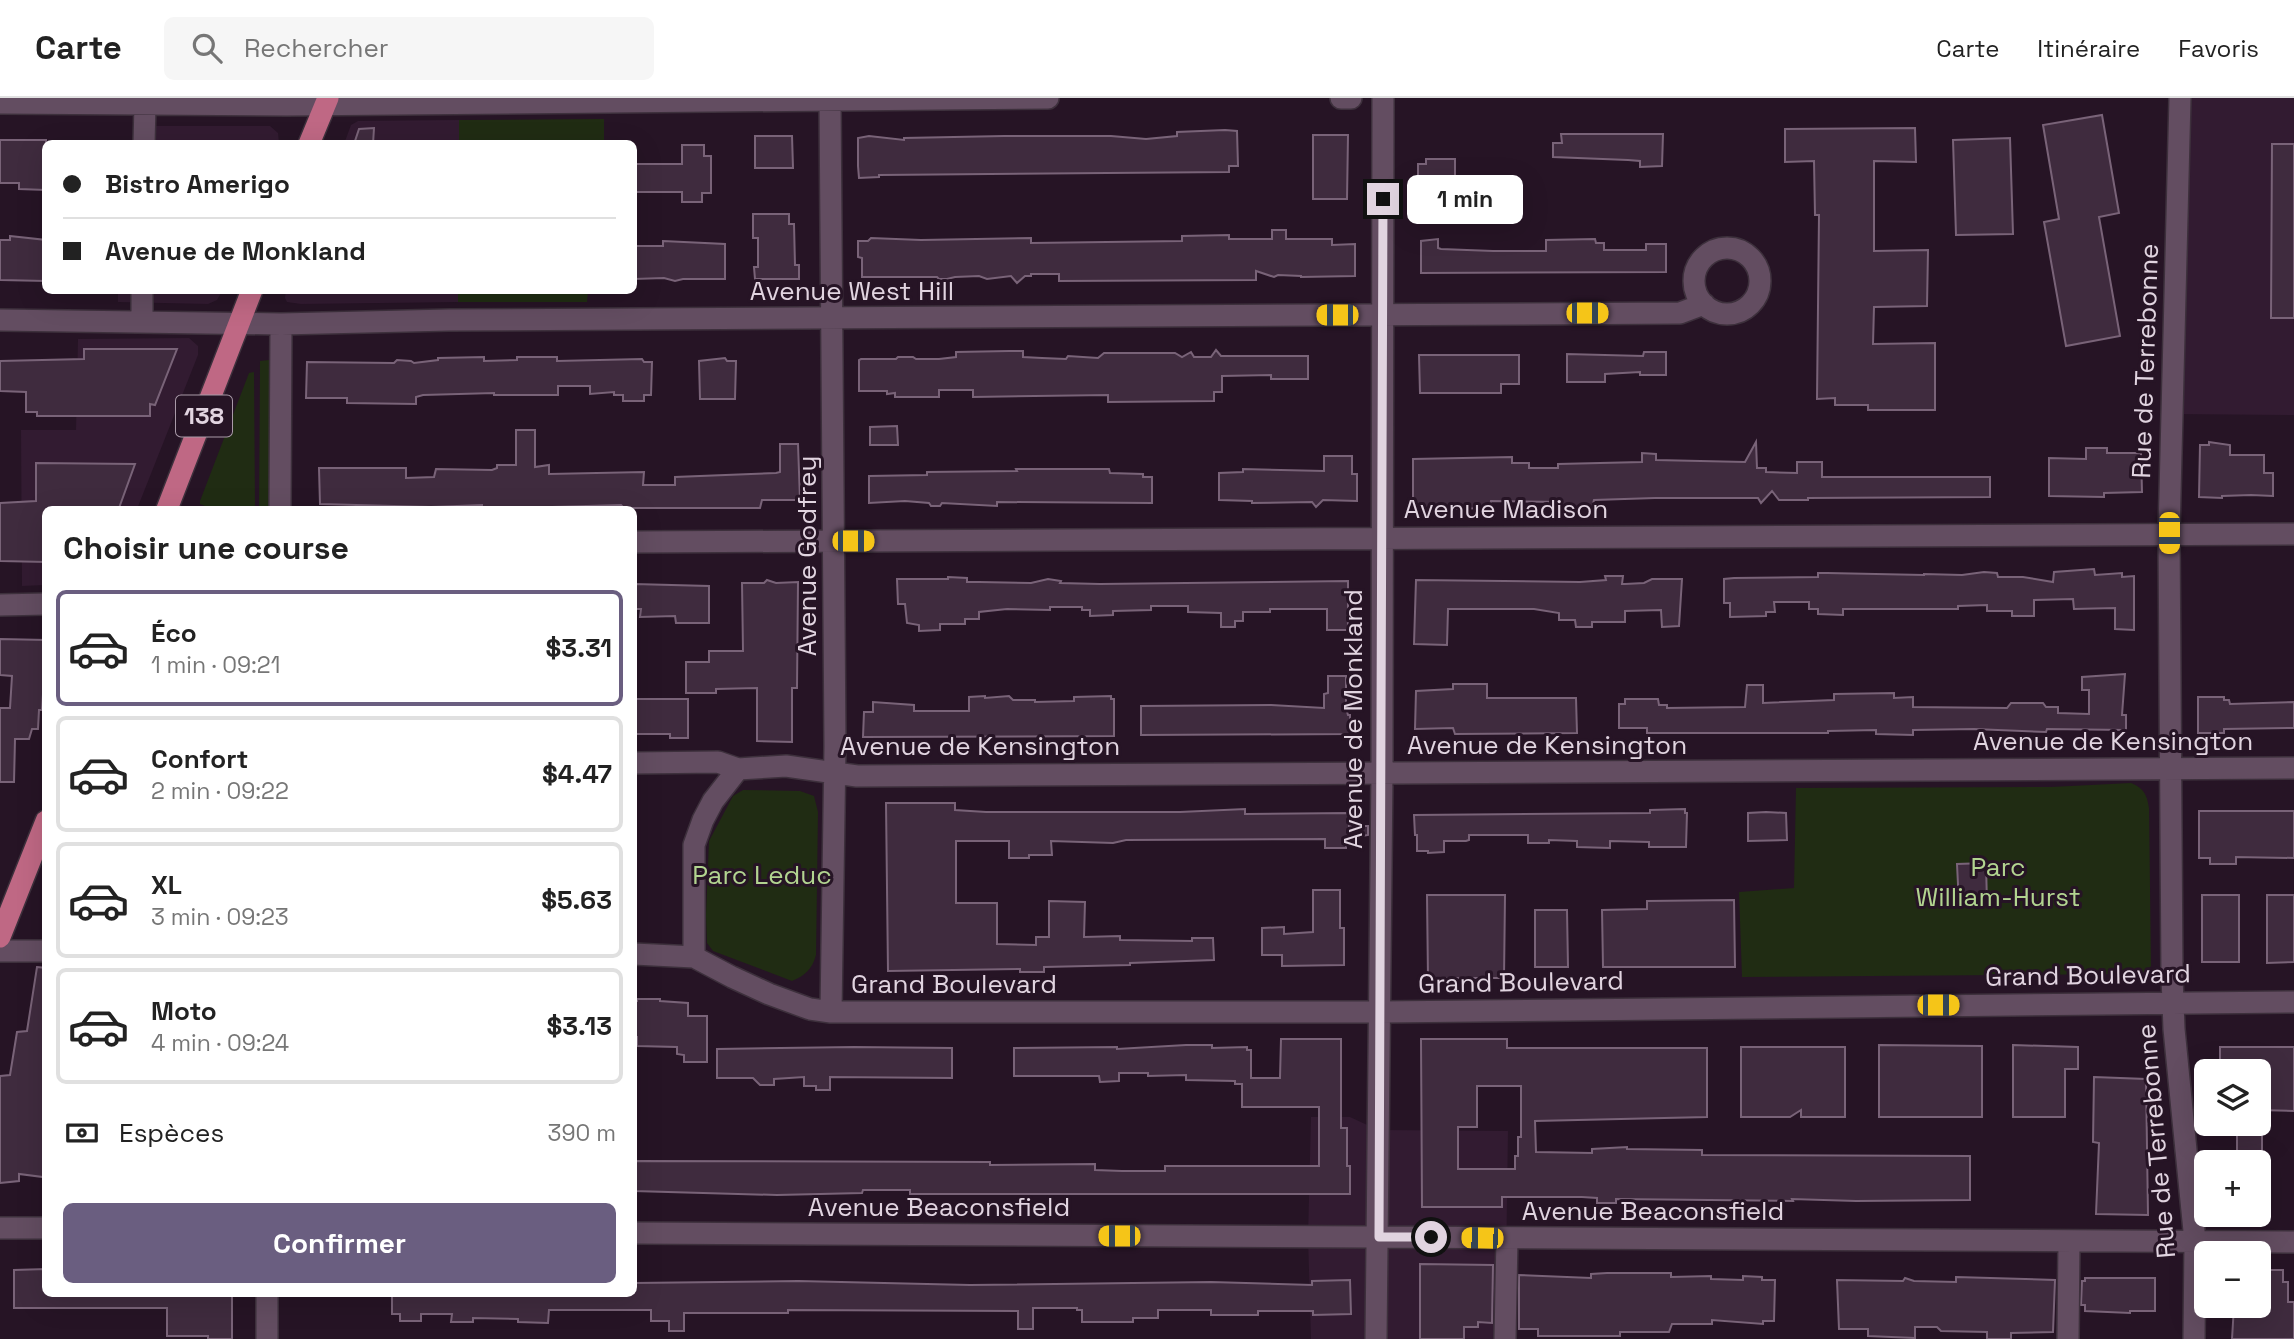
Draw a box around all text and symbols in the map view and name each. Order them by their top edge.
search box [164,17,654,80]
text: Carte [35,27,122,69]
icon: search [188,29,226,67]
text: Rechercher [244,31,389,65]
text: Carte [1936,33,1999,64]
text: Itinéraire [2037,33,2140,64]
text: Favoris [2178,33,2259,64]
text: Bistro Amerigo [105,167,290,201]
callout: 1 min [1408,174,1523,224]
route end [1367,183,1399,215]
text: 1 min [1437,184,1493,214]
text: Avenue de Monkland [105,234,366,268]
street label: Rue de Terrebonne [2124,243,2166,479]
street label: Avenue West Hill [750,274,954,308]
car [1567,303,1609,324]
car [1317,305,1359,326]
road number: 138 [176,396,232,436]
street label: Avenue Godfrey [790,456,824,656]
street label: Avenue Madison [1404,492,1608,526]
car [2159,512,2180,554]
text: Choisir une course [63,528,349,568]
car [833,531,875,552]
street label: Avenue de Monkland [1336,589,1370,849]
text: Éco [151,616,197,650]
icon: car [67,617,130,680]
text: $3.31 [546,631,612,665]
text: 1 min · 09:21 [151,650,280,680]
street label: Avenue de Kensington [1973,724,2253,758]
street label: Avenue de Kensington [1407,728,1687,762]
street label: Avenue de Kensington [840,729,1120,763]
text: Confort [151,742,248,776]
icon: car [67,743,130,806]
text: $4.47 [542,757,612,791]
text: 2 min · 09:22 [151,776,289,806]
park label: Parc William-Hurst [1915,850,2081,914]
park label: Parc Leduc [692,858,832,892]
text: XL [151,868,182,902]
icon: car [67,869,130,932]
text: $5.63 [541,883,612,917]
text: 3 min · 09:23 [151,902,289,932]
street label: Grand Boulevard [1985,956,2191,994]
street label: Grand Boulevard [1418,963,1624,1001]
street label: Grand Boulevard [851,967,1057,1001]
text: Moto [151,994,217,1028]
icon: car [67,995,130,1058]
car [1918,995,1960,1016]
text: $3.13 [546,1009,612,1043]
street label: Rue de Terrebonne [2129,1022,2183,1260]
text: 4 min · 09:24 [151,1028,289,1058]
map controls [2194,1059,2271,1318]
button: layers [2194,1059,2271,1136]
icon: cash [63,1114,101,1152]
text: Espèces [119,1116,224,1150]
text: 390 m [548,1118,616,1148]
button: + [2194,1150,2271,1227]
street label: Avenue Beaconsfield [808,1190,1070,1224]
street label: Avenue Beaconsfield [1522,1194,1784,1228]
button: Confirmer [63,1203,616,1283]
route start [1415,1221,1447,1253]
car [1099,1226,1141,1247]
car [1461,1227,1504,1249]
button: − [2194,1241,2271,1318]

